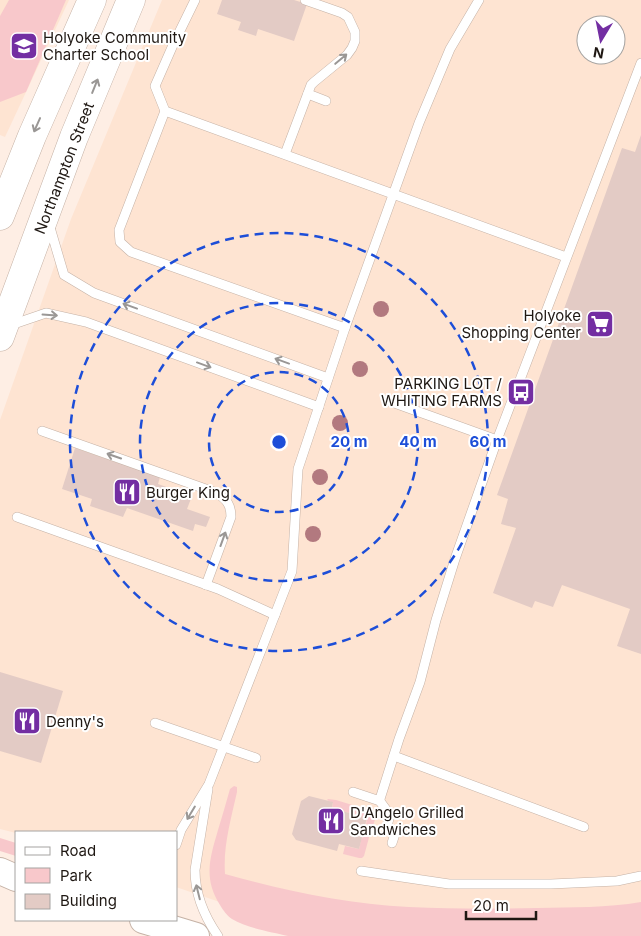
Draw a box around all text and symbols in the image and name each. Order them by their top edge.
north arrow [576,15,626,65]
place label: Holyoke Community Charter School [43,28,187,64]
school or university icon: Holyoke Community Charter School [9,31,39,61]
text: N [592,44,605,63]
one-way arrow [334,54,347,65]
one-way arrow [91,79,101,94]
street label: Northampton Street [30,99,98,237]
one-way arrow [32,117,42,132]
one-way arrow [123,301,138,310]
place label: Holyoke Shopping Center [462,306,581,342]
supermarket icon: Holyoke Shopping Center [585,309,615,339]
one-way arrow [41,311,57,320]
one-way arrow [275,356,291,365]
one-way arrow [195,361,211,370]
place label: PARKING LOT / WHITING FARMS [381,374,503,410]
bus stop icon: PARKING LOT / WHITING FARMS [506,377,536,407]
text: 20 m [331,432,367,451]
text: 40 m [399,432,437,451]
text: 60 m [469,432,507,451]
centre of rings [270,433,288,451]
one-way arrow [106,451,122,461]
restaurant icon: Burger King [112,477,142,507]
place label: Burger King [146,483,230,502]
one-way arrow [219,532,228,547]
restaurant icon: Denny's [12,706,42,736]
place label: Denny's [46,712,104,731]
place label: D'Angelo Grilled Sandwiches [350,803,464,839]
one-way arrow [185,806,195,820]
restaurant icon: D'Angelo Grilled Sandwiches [316,806,346,836]
legend [15,831,178,921]
text: Road [60,841,96,860]
text: Park [60,866,93,885]
one-way arrow [193,884,202,900]
scale bar [466,888,536,920]
text: Building [60,891,117,910]
text: 20 m [473,896,509,915]

